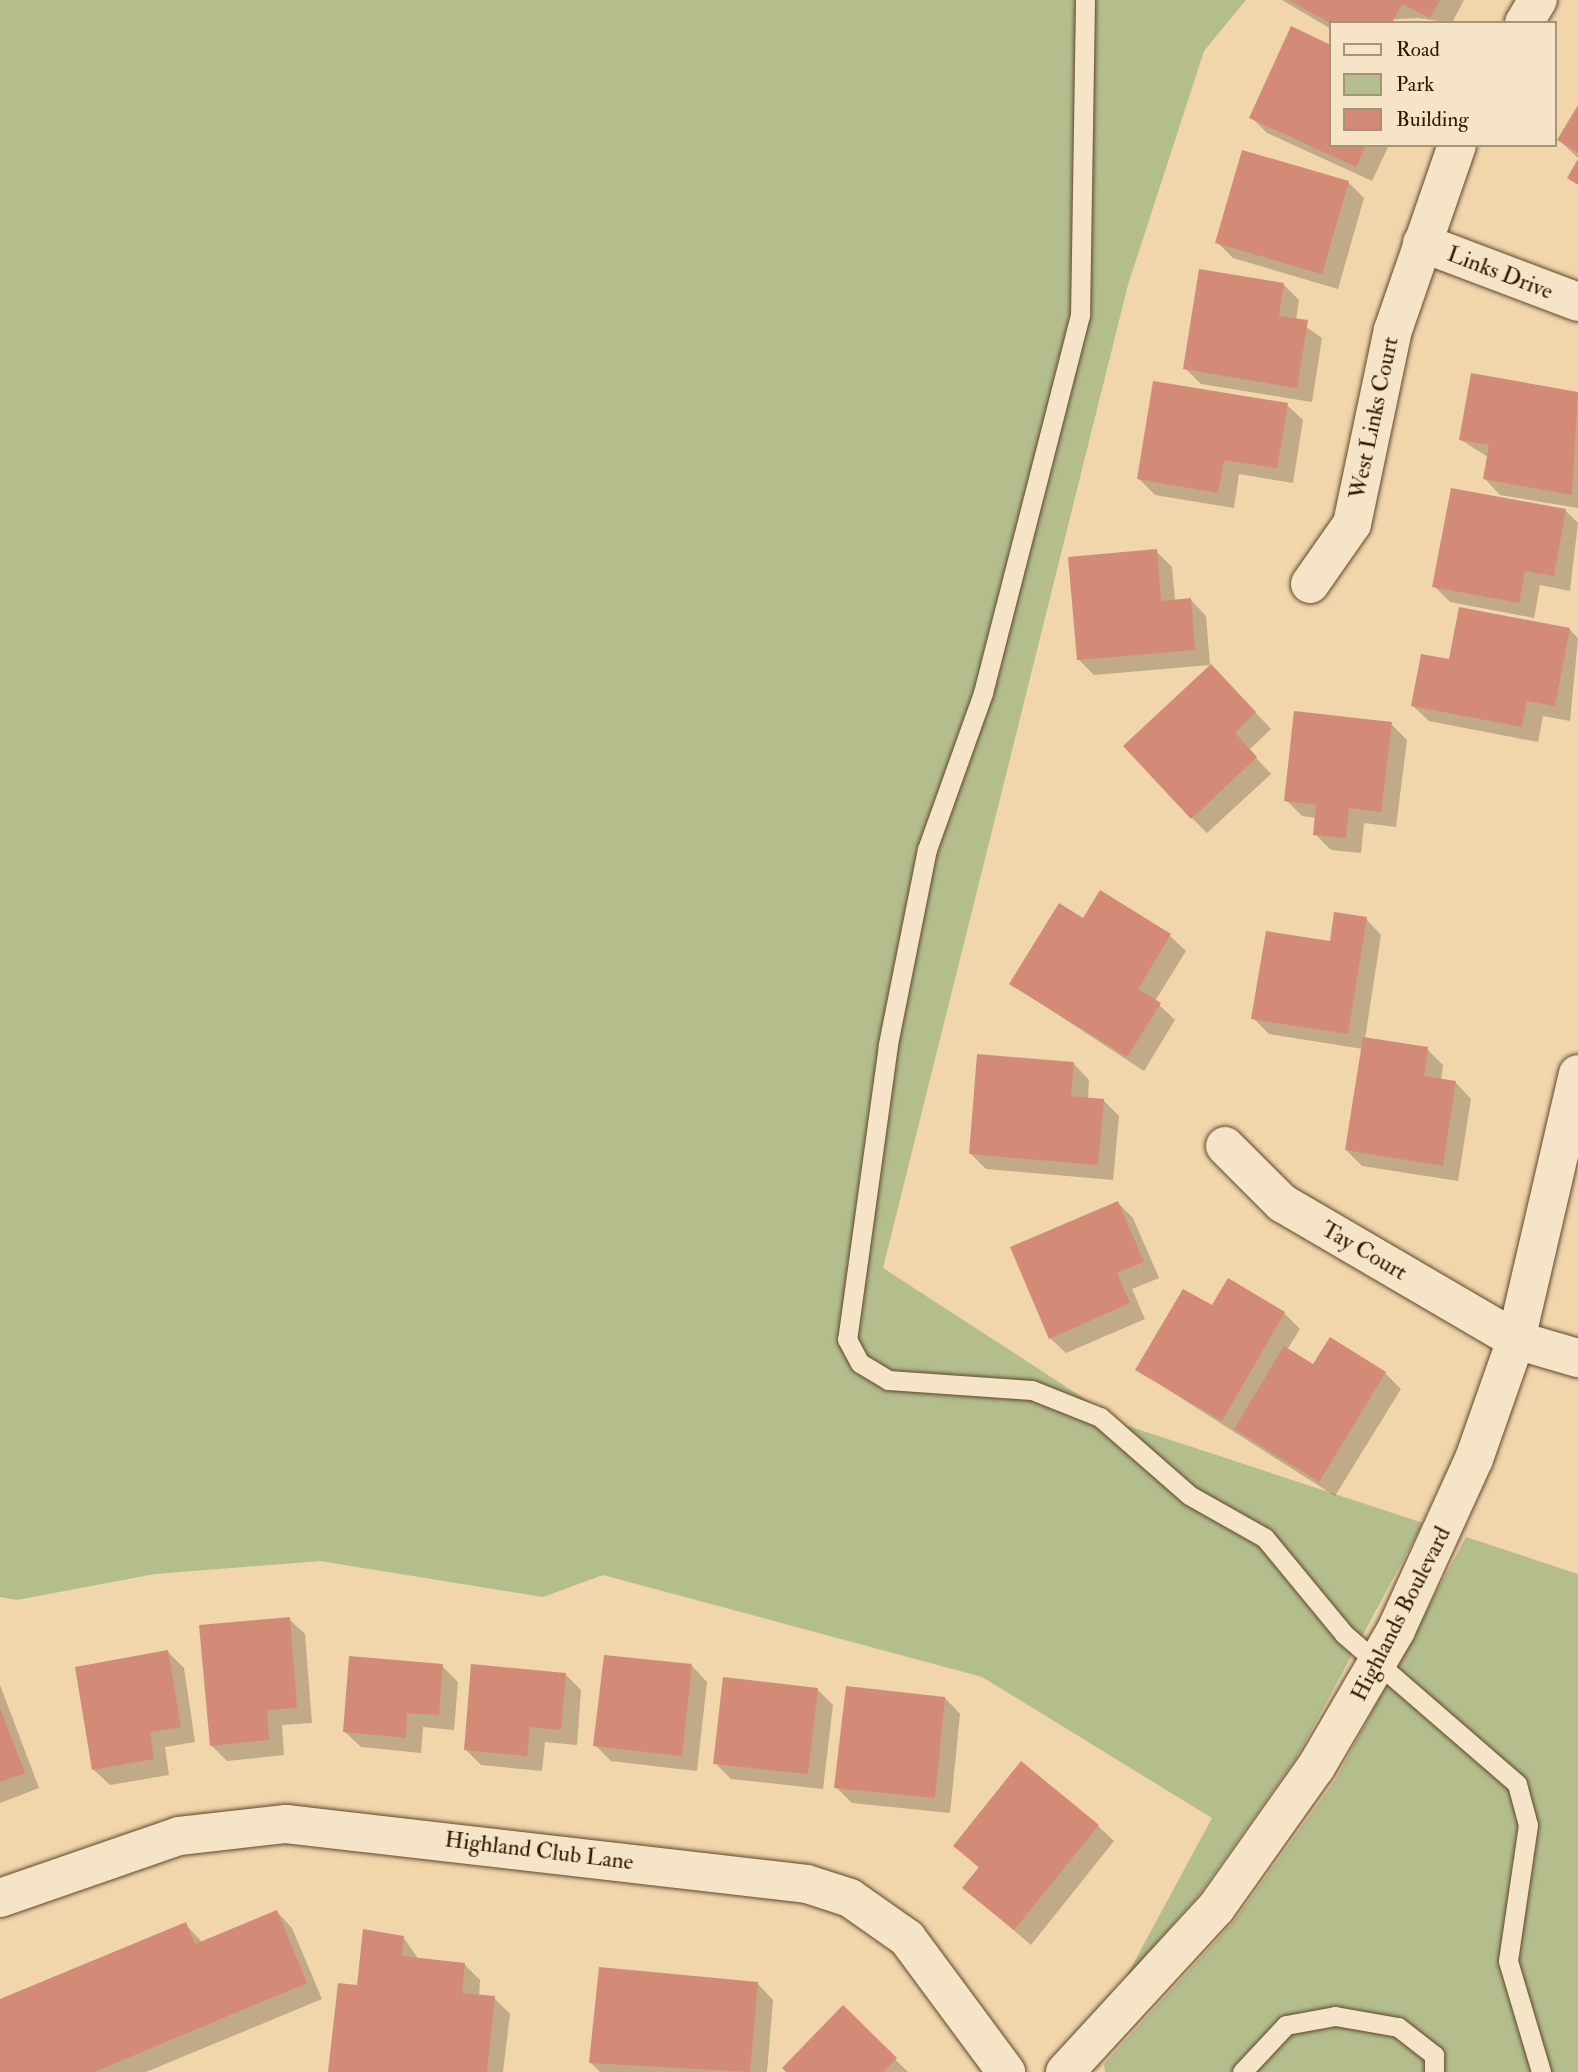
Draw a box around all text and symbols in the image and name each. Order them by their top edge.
legend [1330,21,1557,147]
text: Road [1396,36,1440,63]
text: Park [1396,71,1434,98]
text: Building [1396,106,1469,133]
street label: Links Drive [1443,240,1557,306]
street label: West Links Court [1343,334,1405,502]
street label: Tay Court [1316,1215,1412,1287]
street label: Highlands Boulevard [1345,1522,1457,1706]
street label: Highland Club Lane [443,1826,635,1876]

